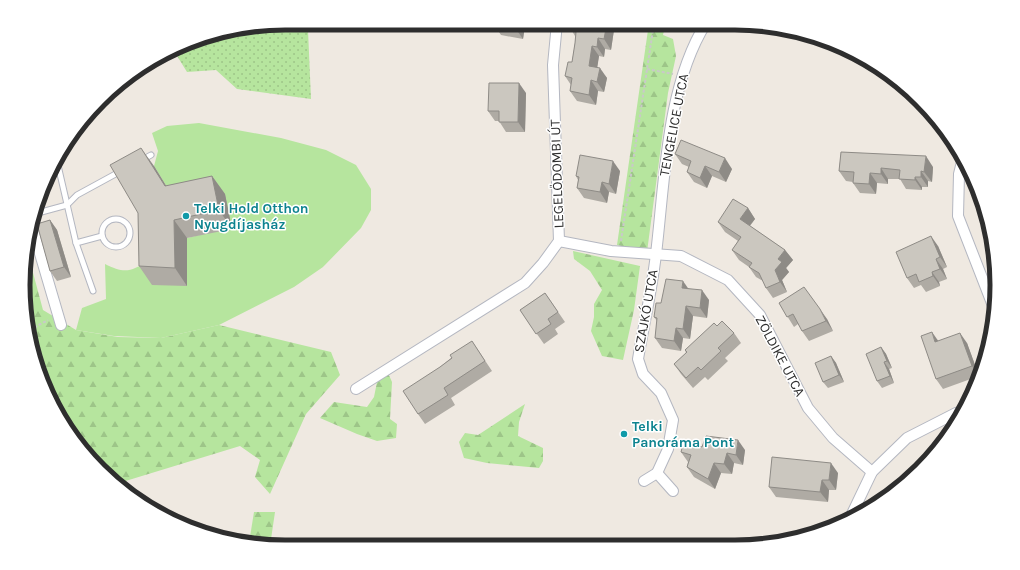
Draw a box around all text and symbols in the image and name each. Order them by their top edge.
street label: TENGELICE UTCA [656,72,692,178]
street label: LEGELŐDOMBI ÚT [546,119,567,229]
place label: Telki Hold Otthon Nyugdíjasház [194,200,309,233]
marker: Telki Hold Otthon Nyugdíjasház [181,211,191,221]
street label: SZAJKÓ UTCA [630,268,662,354]
street label: ZÖLDIKE UTCA [751,312,809,400]
place label: Telki Panoráma Pont [632,418,734,451]
marker: Telki Panoráma Pont [619,429,629,439]

